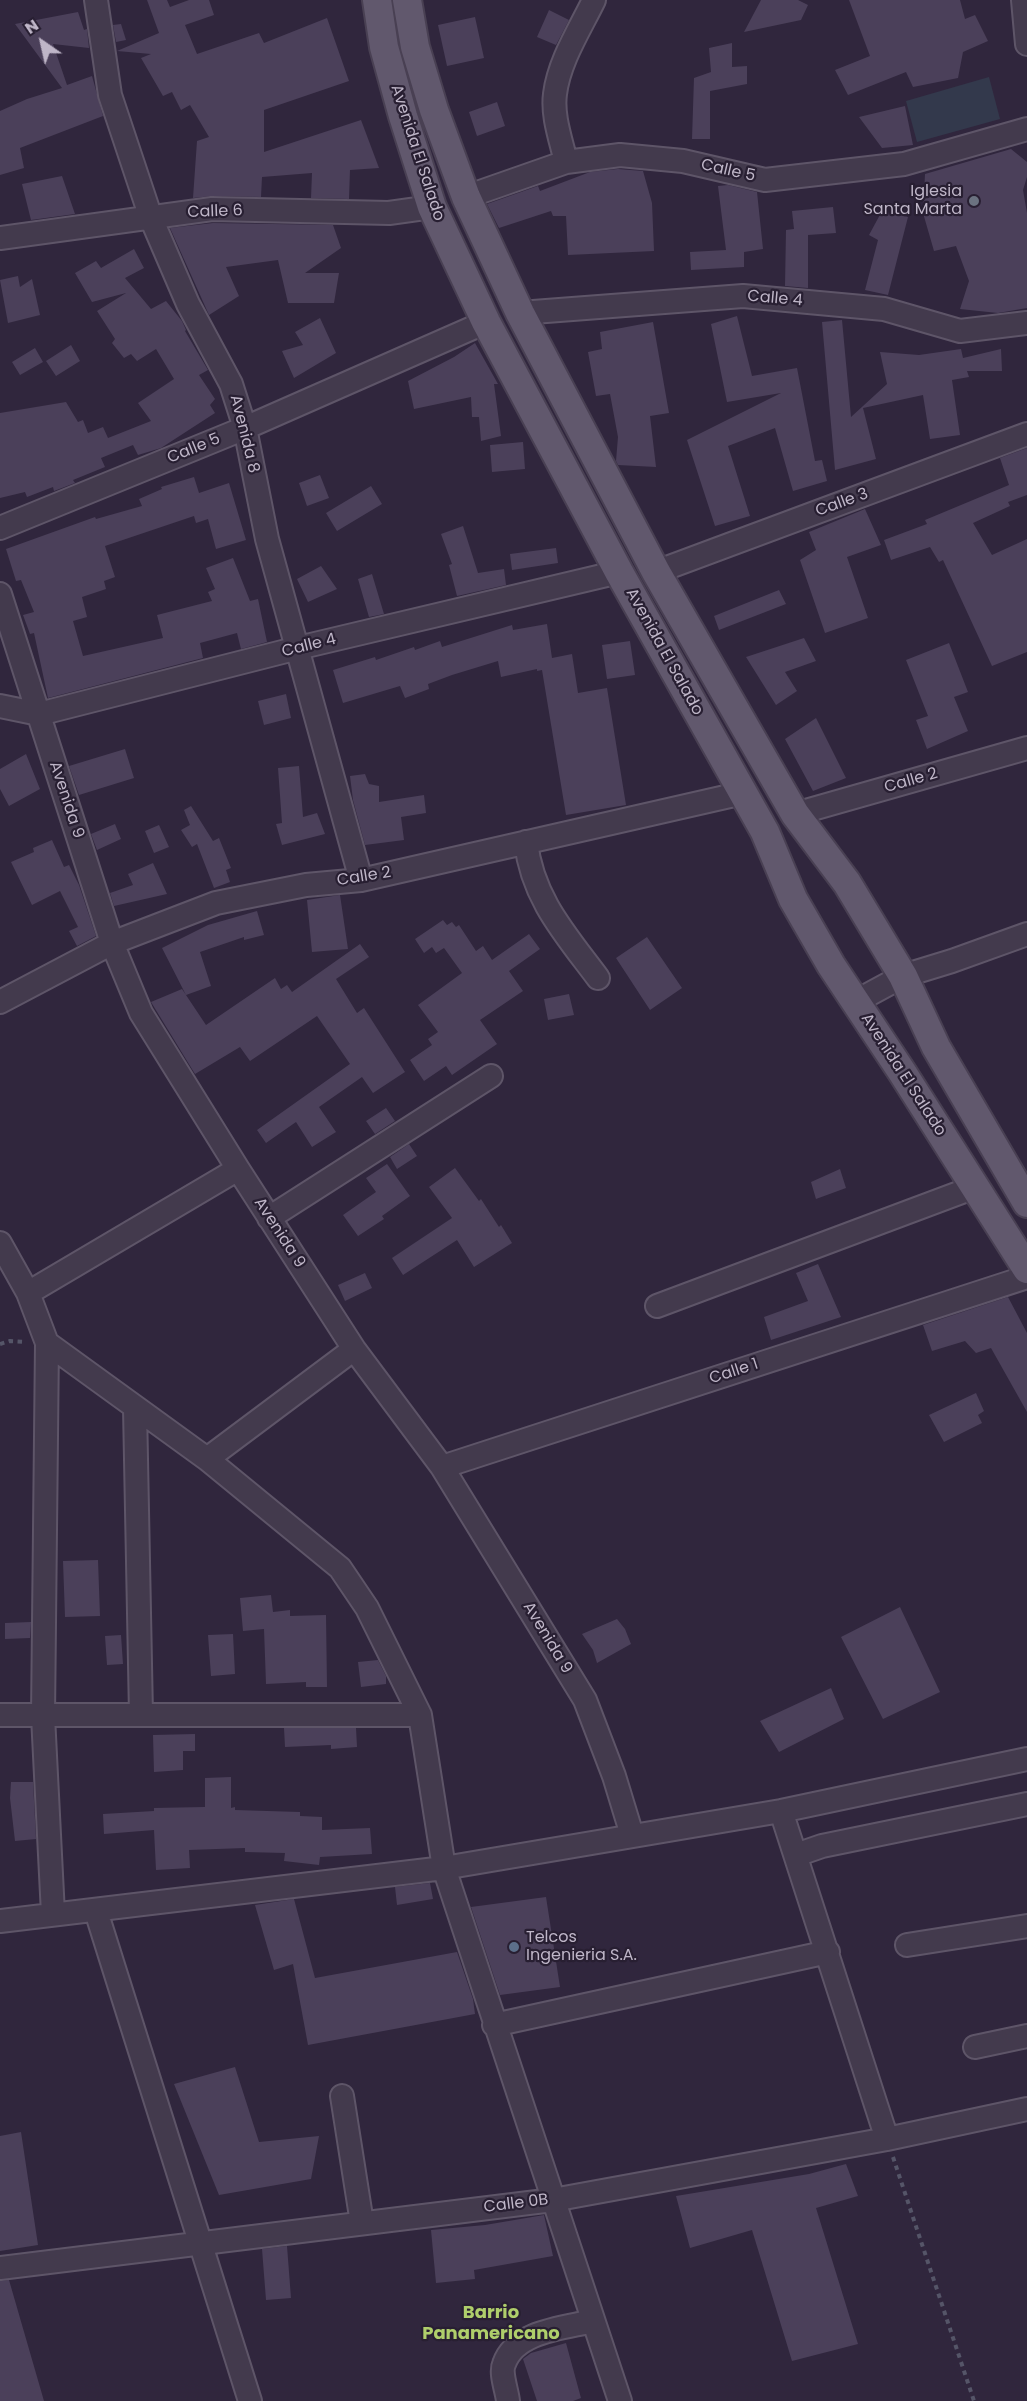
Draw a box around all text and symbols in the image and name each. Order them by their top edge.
north arrow [12,12,72,72]
text: N [20,14,43,40]
street label: Avenida El Salado [386,82,448,224]
street label: Calle 5 [699,155,757,187]
place label: Iglesia Santa Marta [863,182,962,220]
marker: Iglesia Santa Marta [967,194,981,208]
street label: Calle 6 [187,201,243,223]
street label: Calle 4 [747,287,803,311]
street label: Avenida 8 [225,393,263,475]
street label: Calle 5 [165,430,223,468]
street label: Calle 3 [813,485,871,521]
street label: Avenida El Salado [621,585,707,719]
street label: Calle 4 [280,630,338,662]
street label: Avenida 9 [45,759,87,841]
street label: Calle 2 [882,764,940,798]
street label: Calle 2 [336,863,392,891]
street label: Avenida El Salado [856,1010,950,1140]
street label: Avenida 9 [249,1194,309,1272]
street label: Calle 1 [707,1355,761,1389]
street label: Avenida 9 [518,1599,576,1677]
place label: Telcos Ingenieria S.A. [526,1928,637,1966]
marker: Telcos Ingenieria S.A. [507,1940,521,1954]
street label: Calle 0B [483,2191,549,2217]
district label: Barrio Panamericano [422,2302,560,2344]

